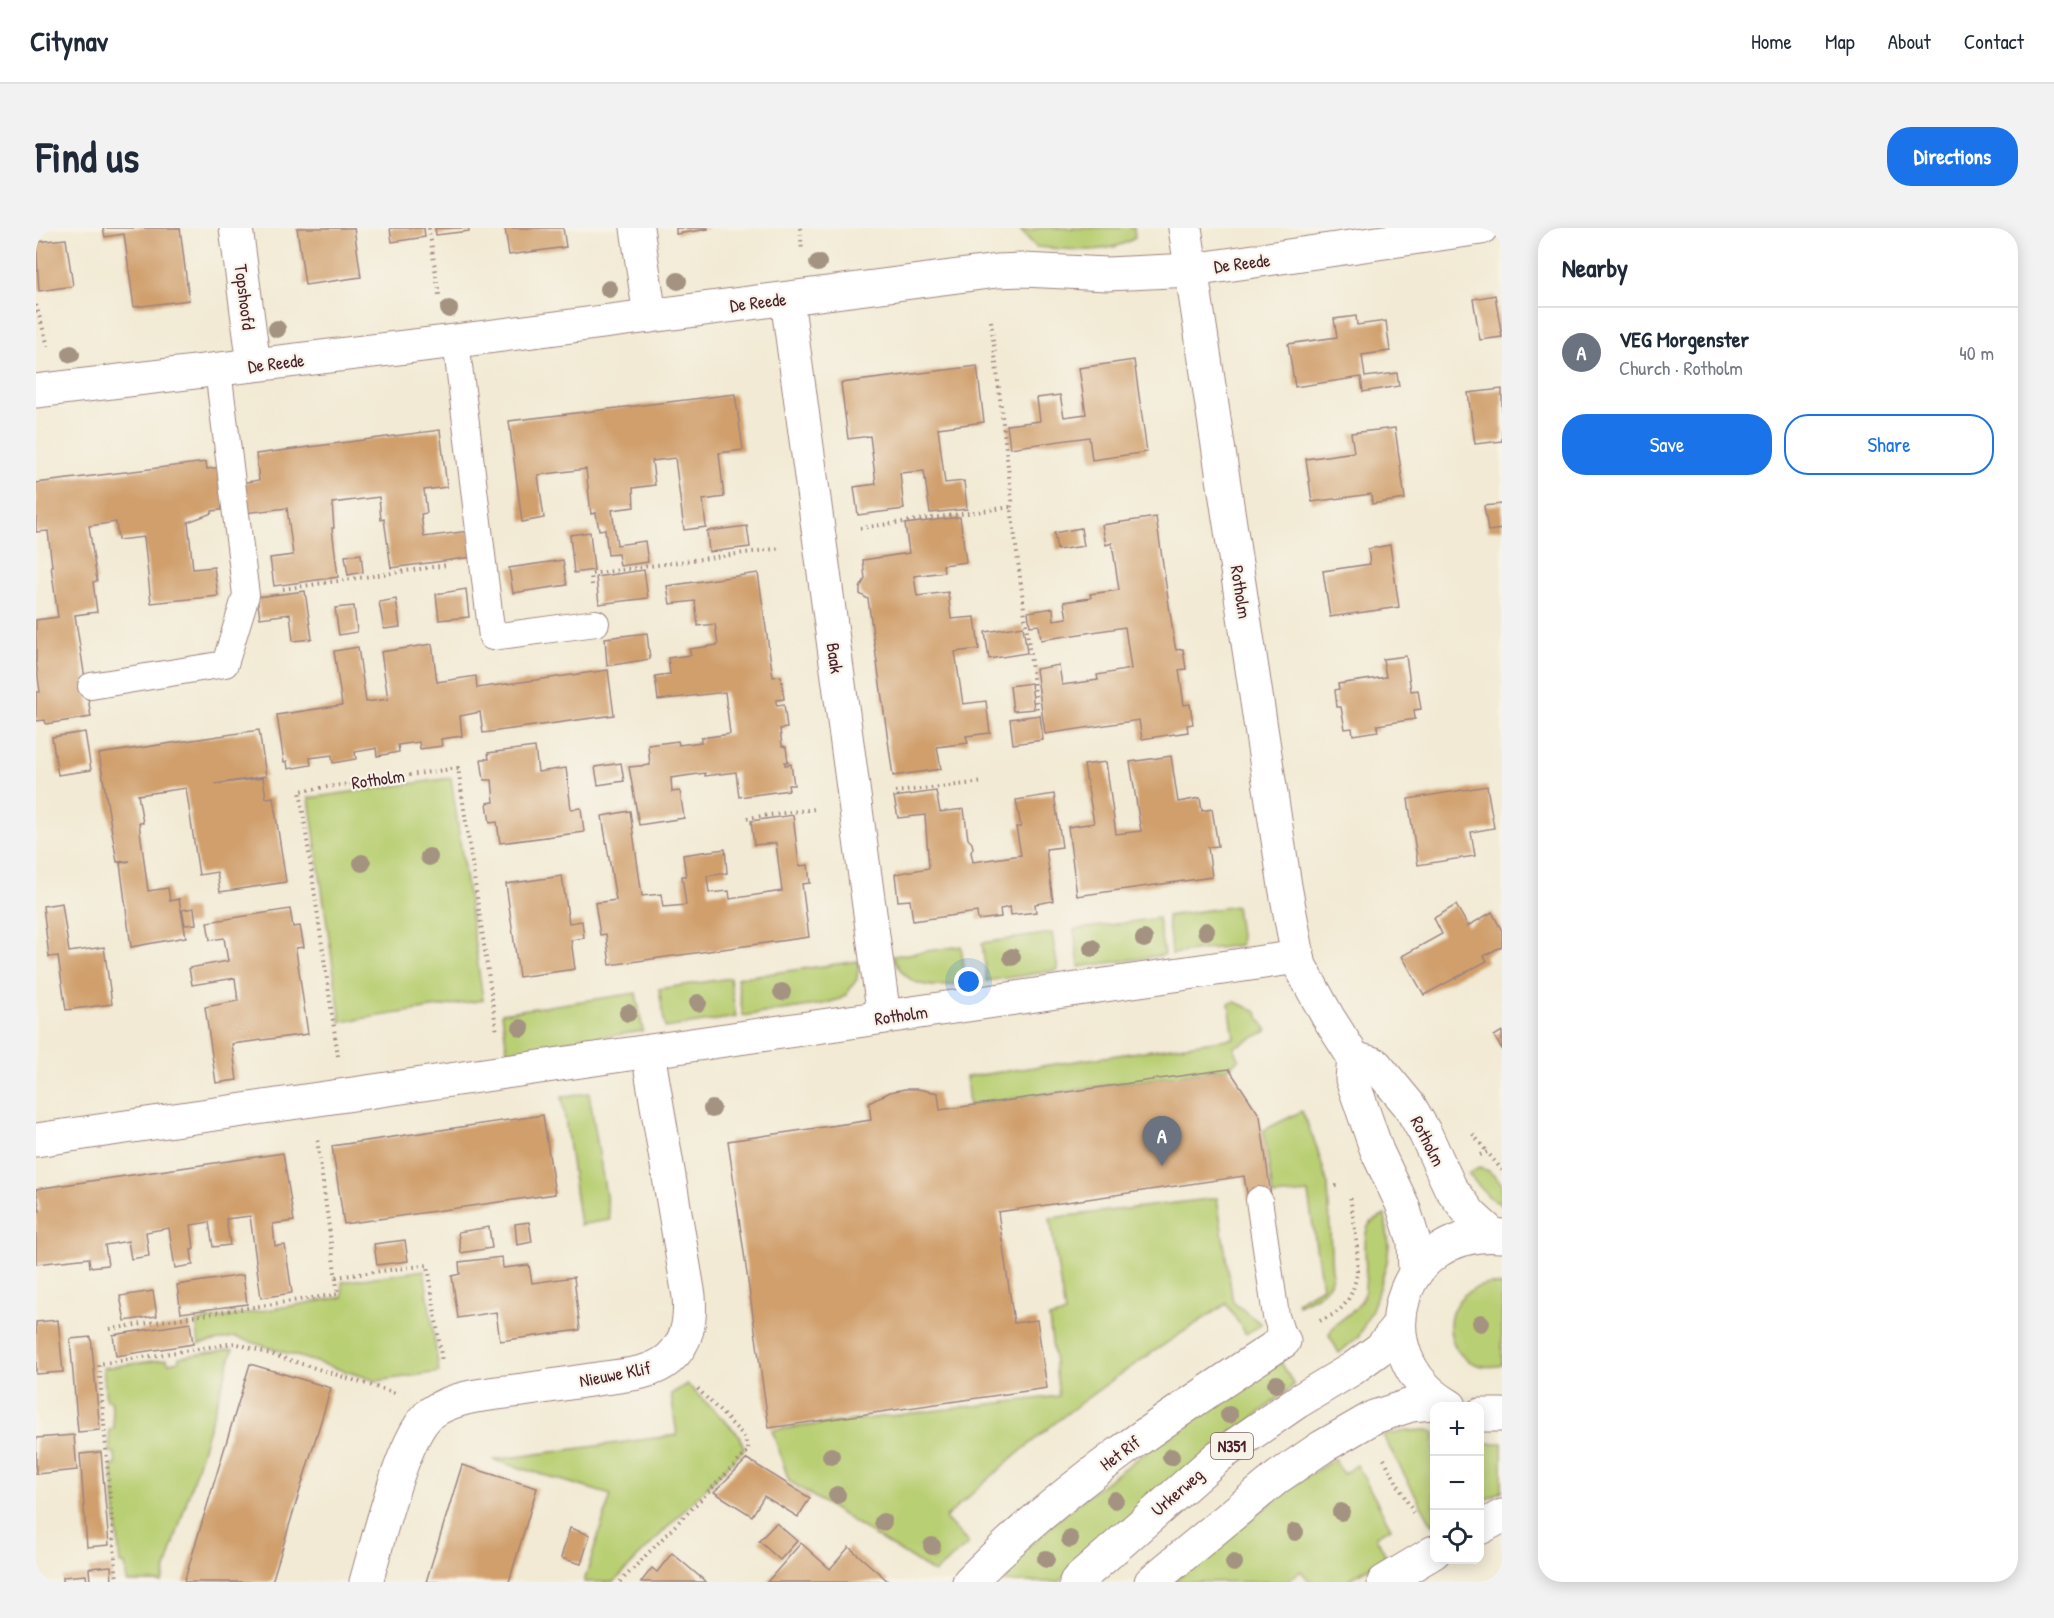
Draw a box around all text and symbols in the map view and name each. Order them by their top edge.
text: Citynav [30,22,108,60]
text: Home [1751,27,1792,56]
text: Map [1825,27,1855,56]
text: About [1888,27,1931,56]
text: Contact [1964,27,2024,56]
button: Directions [1887,127,2018,186]
text: Find us [36,128,139,185]
street label: De Reede [1212,247,1272,279]
text: Nearby [1562,250,1628,285]
street label: Topshoofd [229,263,261,331]
street label: De Reede [728,286,788,318]
text: VEG Morgenster [1619,324,1749,354]
text: A [1577,339,1586,366]
text: 40 m [1959,339,1994,366]
street label: De Reede [246,347,306,379]
text: Church · Rotholm [1619,354,1743,381]
button: Save [1562,414,1772,475]
button: Share [1784,414,1994,475]
street label: Rotholm [1224,564,1258,620]
street label: Baak [820,641,850,675]
street label: Rotholm [350,763,406,795]
your location [954,967,983,996]
street label: Rotholm [873,999,929,1031]
street label: Rotholm [1405,1112,1451,1170]
pin: A [1142,1116,1182,1166]
street label: Nieuwe Klif [577,1355,653,1393]
map controls [1430,1402,1484,1564]
button: + [1430,1402,1484,1456]
street label: Het Rif [1095,1429,1146,1476]
road number: N351 [1211,1433,1253,1459]
button: − [1430,1456,1484,1510]
street label: Urkerweg [1145,1462,1209,1522]
button: locate [1430,1510,1484,1564]

